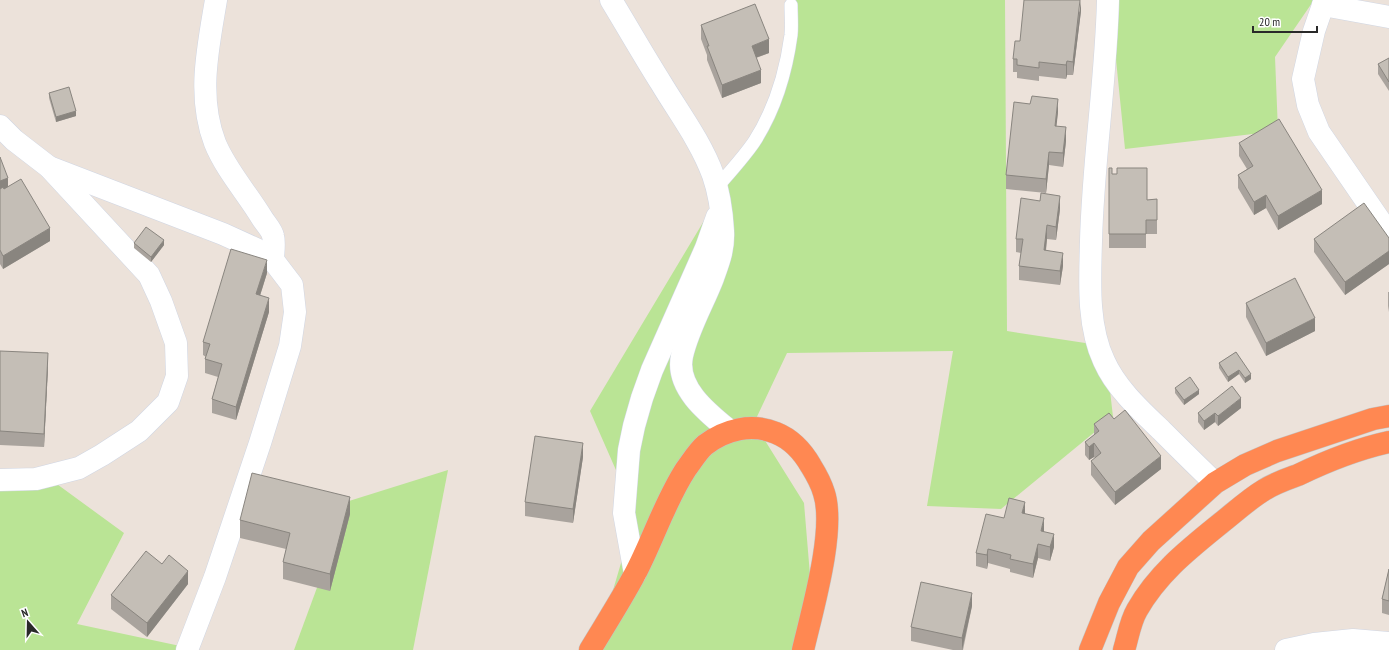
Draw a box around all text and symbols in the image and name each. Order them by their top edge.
scale bar [1253,8,1317,34]
text: 20 m [1259,14,1280,29]
north arrow [8,602,48,642]
text: N [19,605,30,620]

